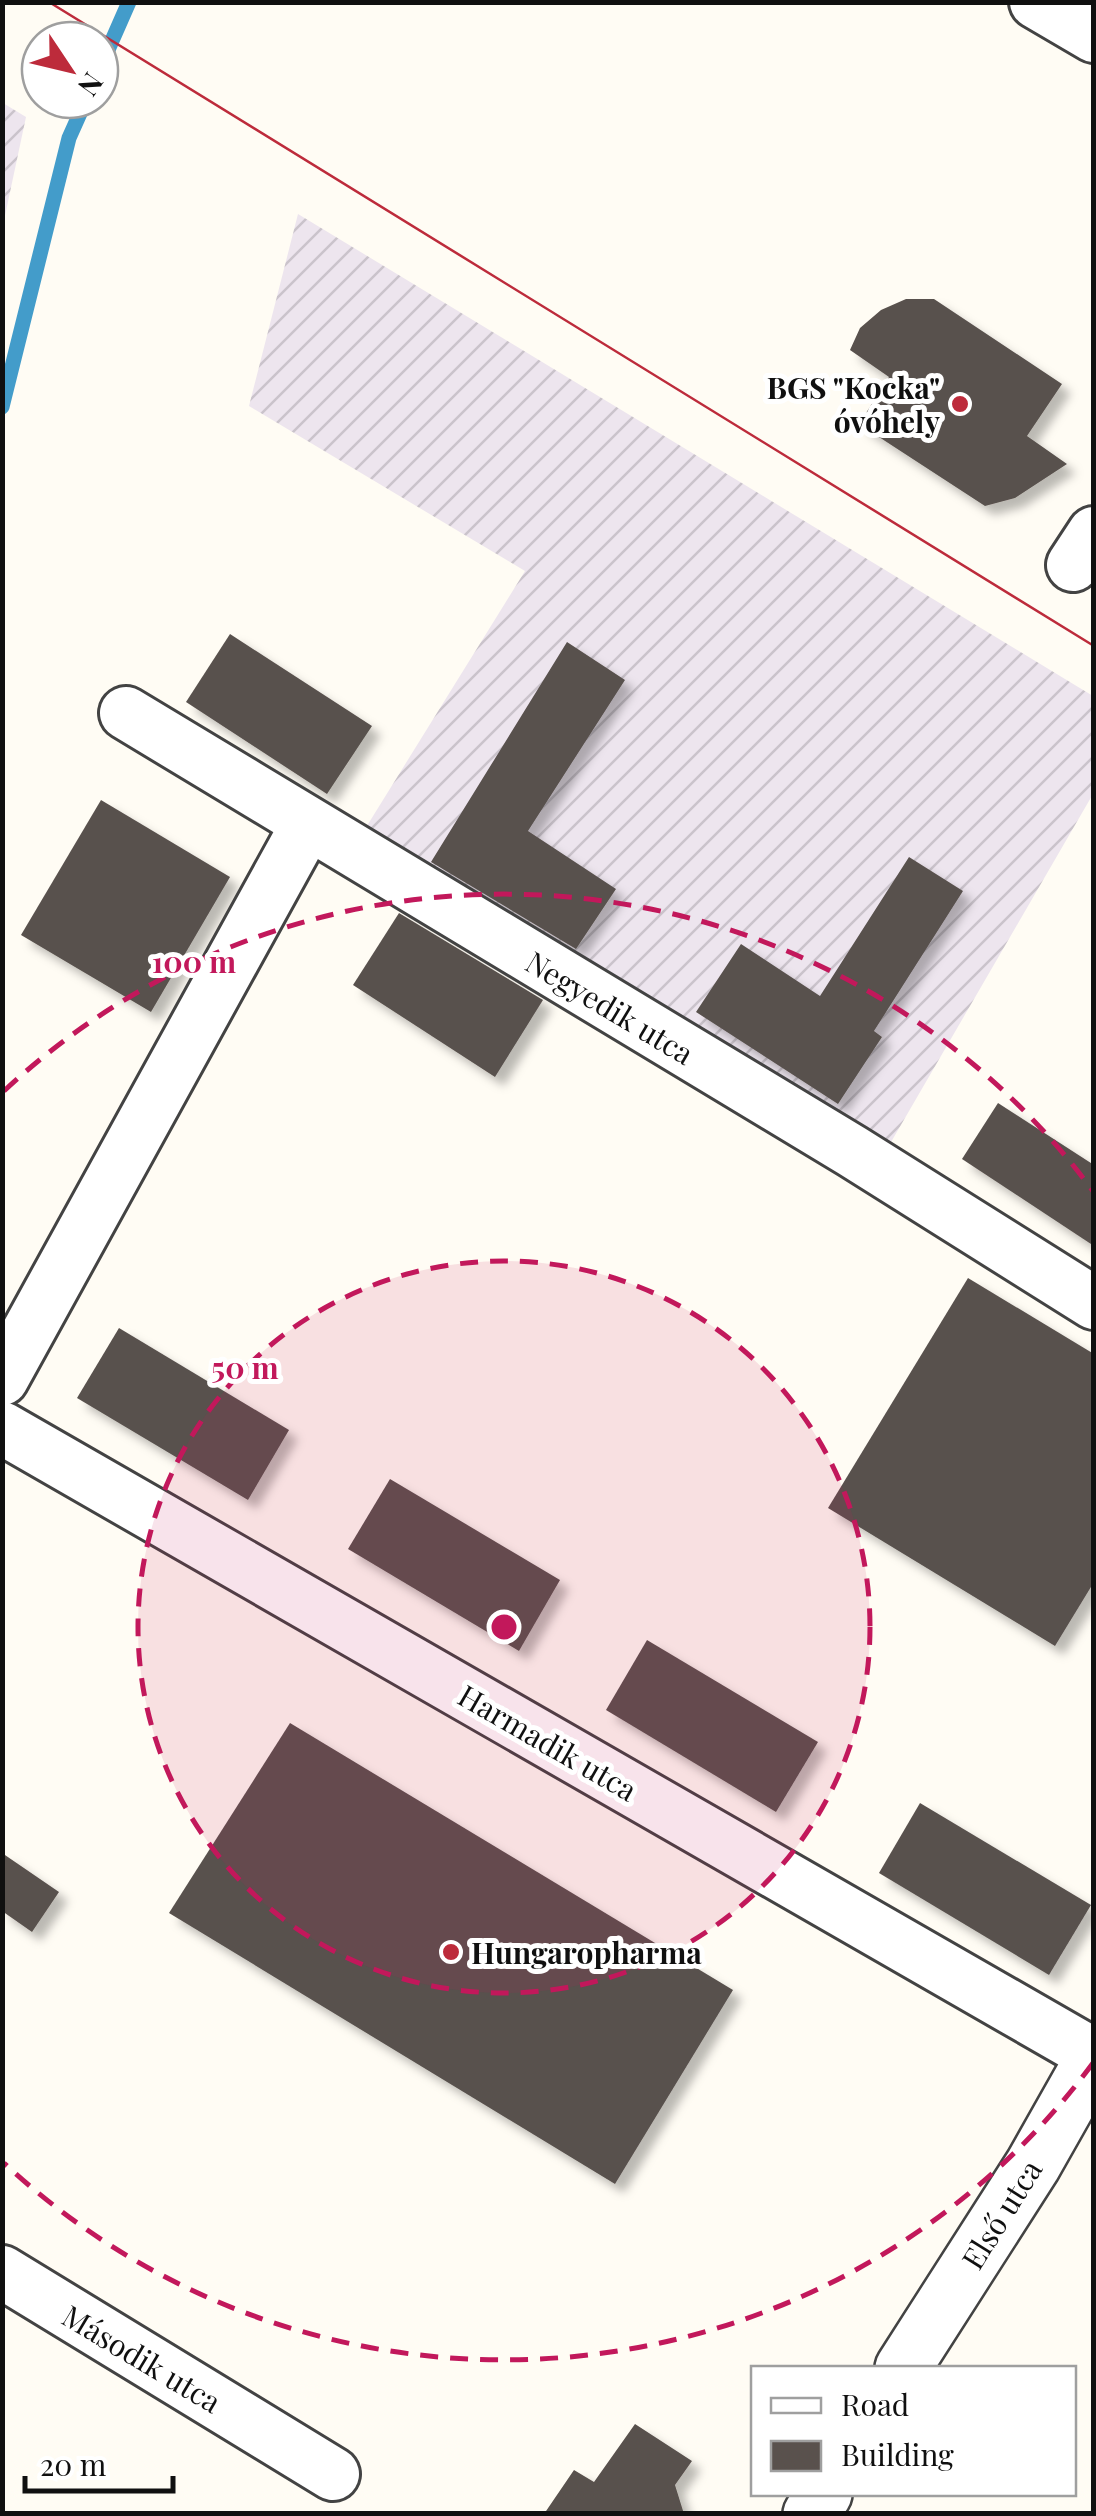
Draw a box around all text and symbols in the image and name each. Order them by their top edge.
north arrow [20,20,120,120]
text: N [71,66,113,104]
place label: BGS "Kocka" óvóhely [767,367,940,441]
marker: BGS "Kocka" óvóhely [949,393,971,415]
text: 100 m [152,941,236,981]
street label: Negyedik utca [519,941,701,1073]
text: 50 m [211,1347,279,1387]
centre of rings [486,1609,522,1645]
street label: Harmadik utca [451,1675,645,1809]
place label: Hungaropharma [471,1932,702,1972]
marker: Hungaropharma [440,1941,462,1963]
street label: Első utca [952,2152,1050,2276]
street label: Második utca [55,2295,229,2421]
legend [751,2366,1076,2496]
text: Road [841,2384,909,2424]
scale bar [25,2431,172,2493]
text: Building [841,2434,954,2474]
text: 20 m [40,2444,107,2484]

